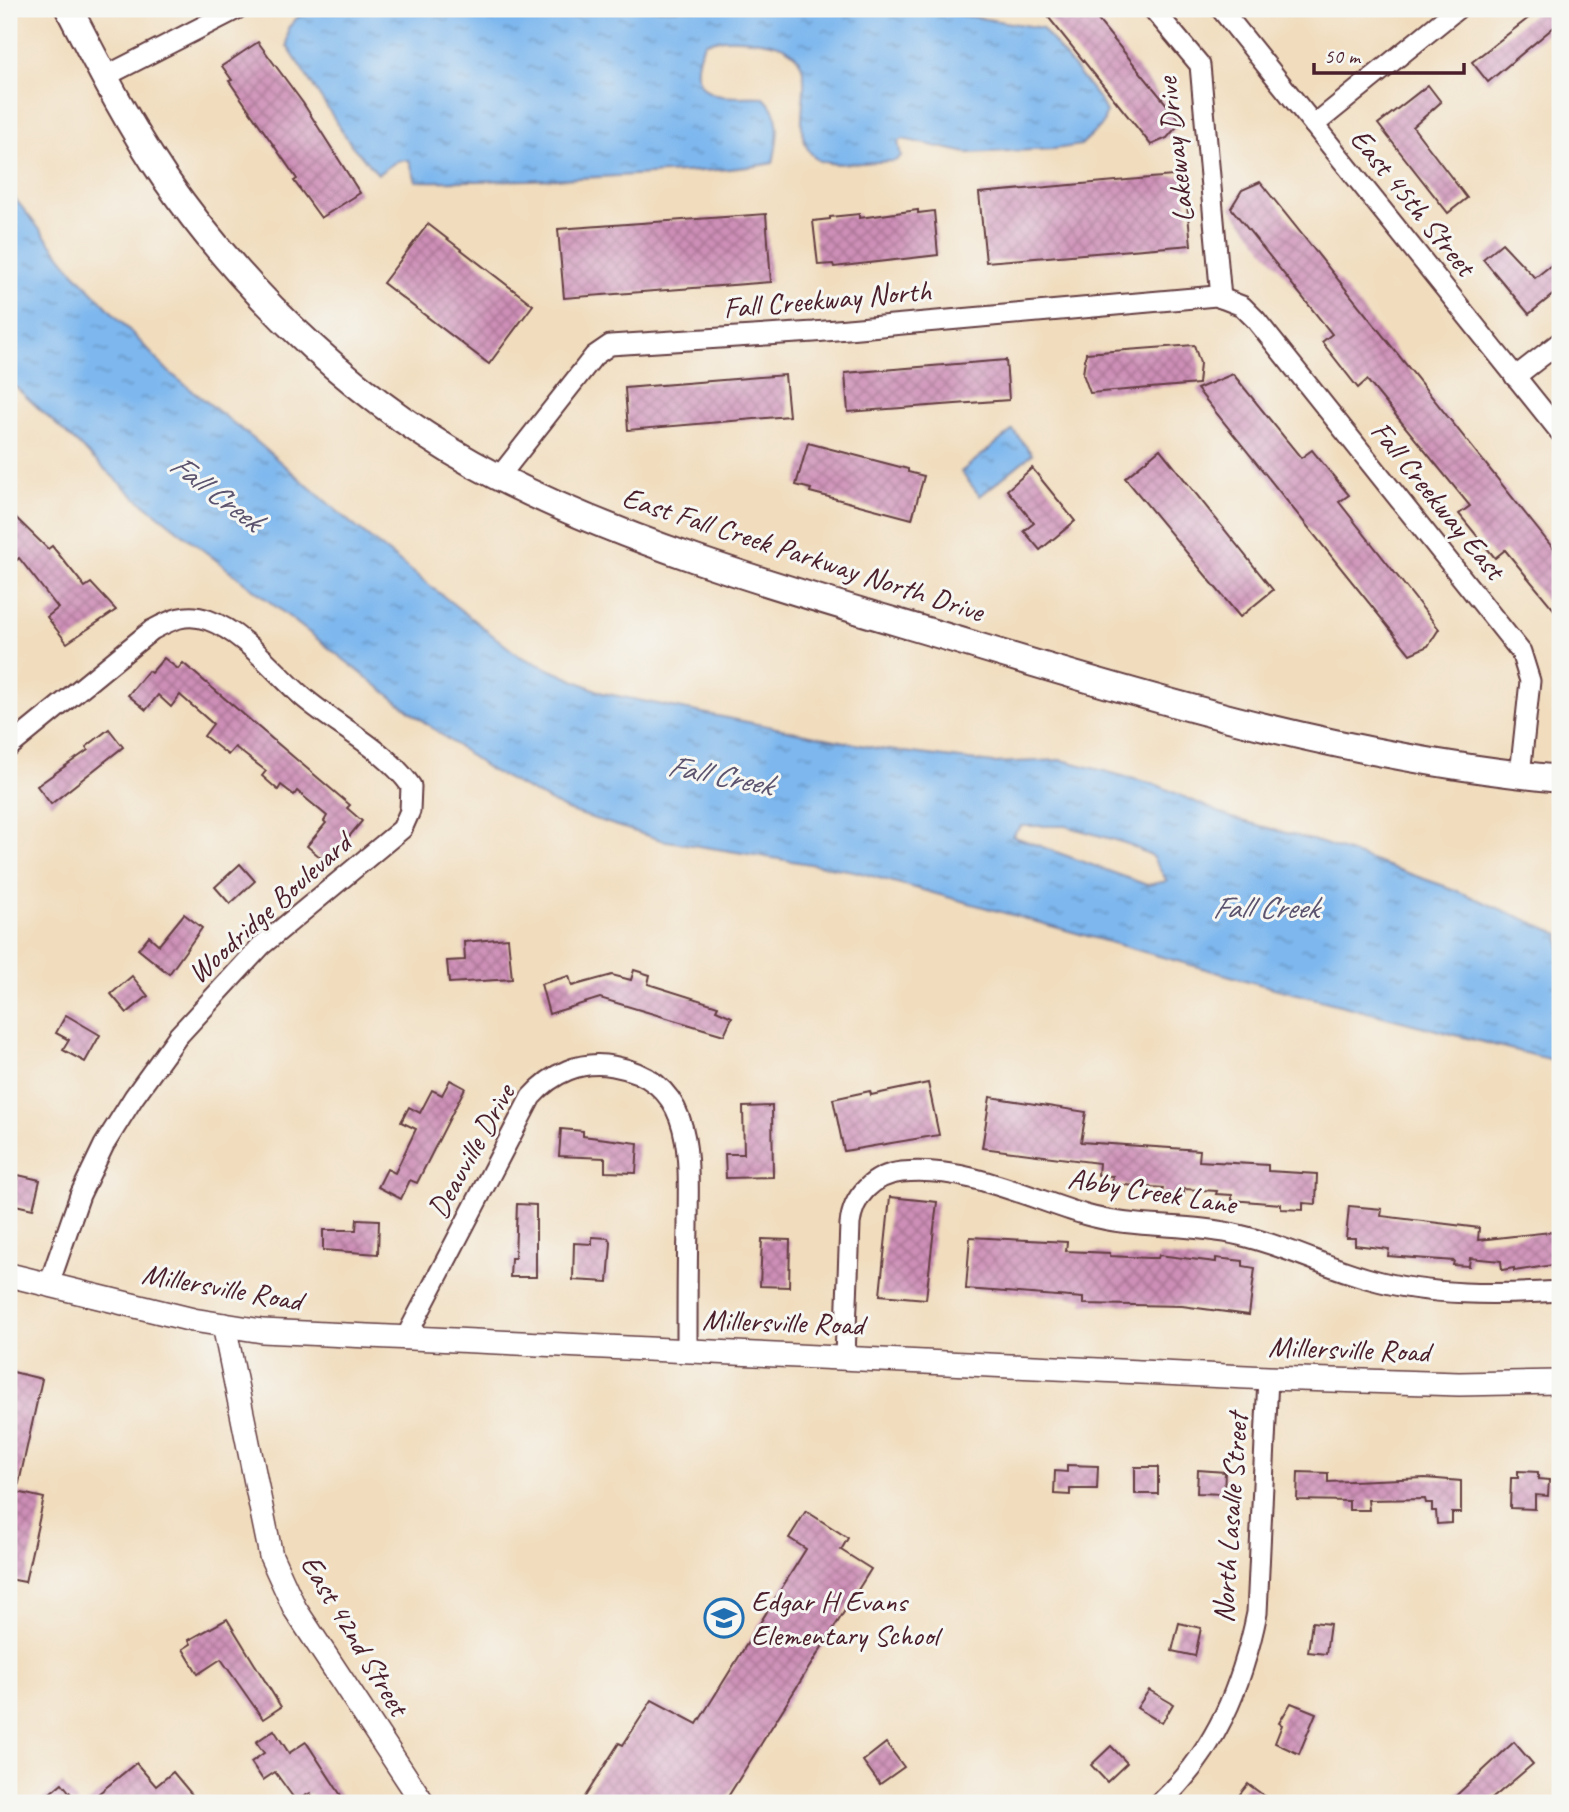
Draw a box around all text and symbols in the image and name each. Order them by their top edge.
scale bar [1314,32,1464,76]
text: 50 m [1324,43,1362,69]
street label: Lakeway Drive [1147,73,1203,225]
street label: East 45th Street [1342,121,1486,286]
street label: Fall Creekway North [722,271,933,327]
street label: Fall Creekway East [1362,413,1515,589]
water label: Fall Creek [162,444,275,543]
street label: East Fall Creek Parkway North Drive [618,478,990,631]
water label: Fall Creek [664,745,781,806]
street label: Woodridge Boulevard [179,822,362,991]
water label: Fall Creek [1212,887,1323,928]
street label: Deauville Drive [419,1075,524,1225]
street label: Abby Creek Lane [1065,1159,1241,1223]
street label: Millersville Road [139,1254,309,1320]
street label: Millersville Road [702,1300,869,1344]
street label: Millersville Road [1268,1327,1435,1371]
street label: North Lasalle Street [1204,1408,1257,1624]
street label: East 42nd Street [292,1548,419,1725]
place label: Edgar H Evans Elementary School [751,1582,943,1654]
school or university icon: Edgar H Evans Elementary School [703,1597,745,1639]

